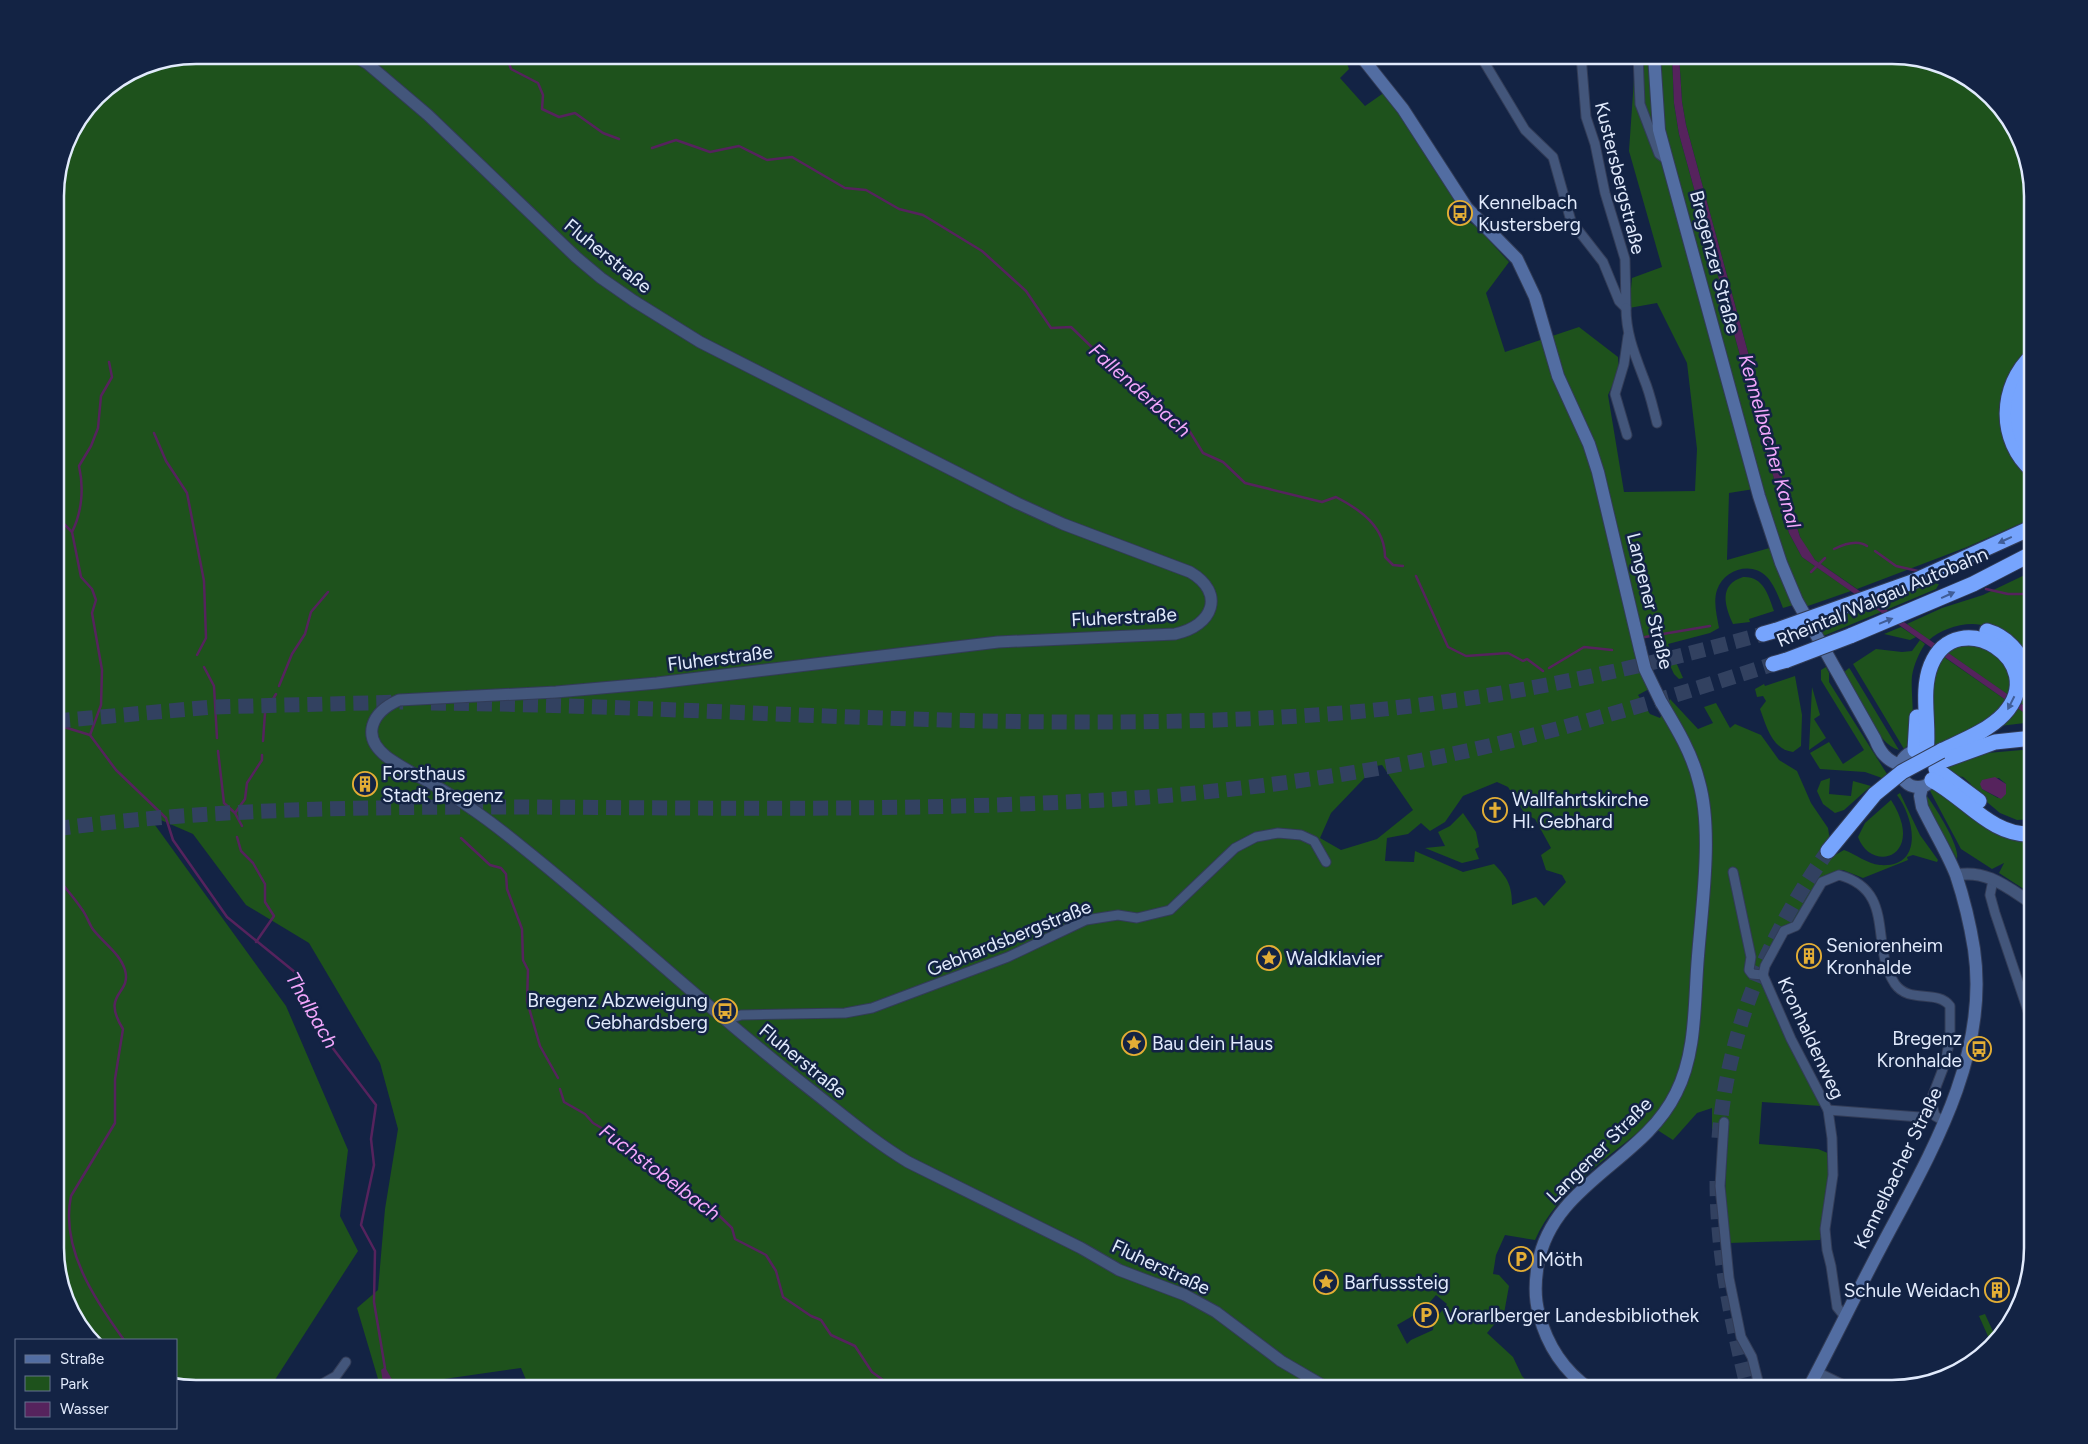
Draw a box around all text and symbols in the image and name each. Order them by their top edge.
street label: Kustersbergstraße [1590,99,1650,257]
street label: Bregenzer Straße [1685,188,1745,336]
place label: Kennelbach Kustersberg [1478,191,1581,236]
bus stop icon: Kennelbach Kustersberg [1447,200,1473,226]
street label: Fluherstraße [560,214,656,298]
water label: Fallenderbach [1084,338,1196,442]
water label: Kennelbacher Kanal [1734,351,1806,531]
street label: Langener Straße [1622,530,1678,672]
one-way arrow [1998,537,2012,545]
street label: Rheintal/Walgau Autobahn [1773,542,1991,652]
one-way arrow [1941,591,1955,599]
street label: Fluherstraße [1071,603,1177,631]
one-way arrow [1879,617,1894,625]
street label: Fluherstraße [666,640,774,676]
one-way arrow [2007,695,2015,710]
place label: Forsthaus Stadt Bregenz [382,762,503,807]
building icon: Forsthaus Stadt Bregenz [352,771,378,797]
place label: Wallfahrtskirche Hl. Gebhard [1512,788,1649,833]
church icon: Wallfahrtskirche Hl. Gebhard [1482,797,1508,823]
street label: Gebhardsbergstraße [924,895,1094,981]
place label: Seniorenheim Kronhalde [1826,934,1943,979]
building icon: Seniorenheim Kronhalde [1796,943,1822,969]
place icon: Waldklavier [1256,945,1282,971]
place label: Waldklavier [1286,947,1383,970]
water label: Thalbach [281,968,343,1052]
street label: Kronhaldenweg [1773,973,1849,1103]
place label: Bregenz Abzweigung Gebhardsberg [527,989,708,1034]
bus stop icon: Bregenz Abzweigung Gebhardsberg [712,998,738,1024]
street label: Fluherstraße [755,1019,851,1103]
place label: Bregenz Kronhalde [1876,1027,1962,1072]
place icon: Bau dein Haus [1121,1030,1147,1056]
place label: Bau dein Haus [1152,1032,1273,1055]
bus stop icon: Bregenz Kronhalde [1966,1036,1992,1062]
street label: Kennelbacher Straße [1849,1083,1947,1253]
street label: Langener Straße [1541,1092,1657,1208]
water label: Fuchstobelbach [595,1119,725,1225]
street label: Fluherstraße [1108,1234,1214,1300]
parking icon: Möth [1508,1246,1534,1272]
place label: Möth [1538,1248,1583,1271]
place icon: Barfusssteig [1313,1269,1339,1295]
place label: Barfusssteig [1344,1271,1449,1294]
building icon: Schule Weidach [1984,1277,2010,1303]
place label: Schule Weidach [1844,1279,1980,1302]
parking icon: Vorarlberger Landesbibliothek [1413,1302,1439,1328]
place label: Vorarlberger Landesbibliothek [1444,1304,1700,1327]
legend [15,1339,178,1429]
text: Straße [60,1350,104,1368]
text: Park [60,1375,89,1393]
text: Wasser [60,1400,109,1418]

